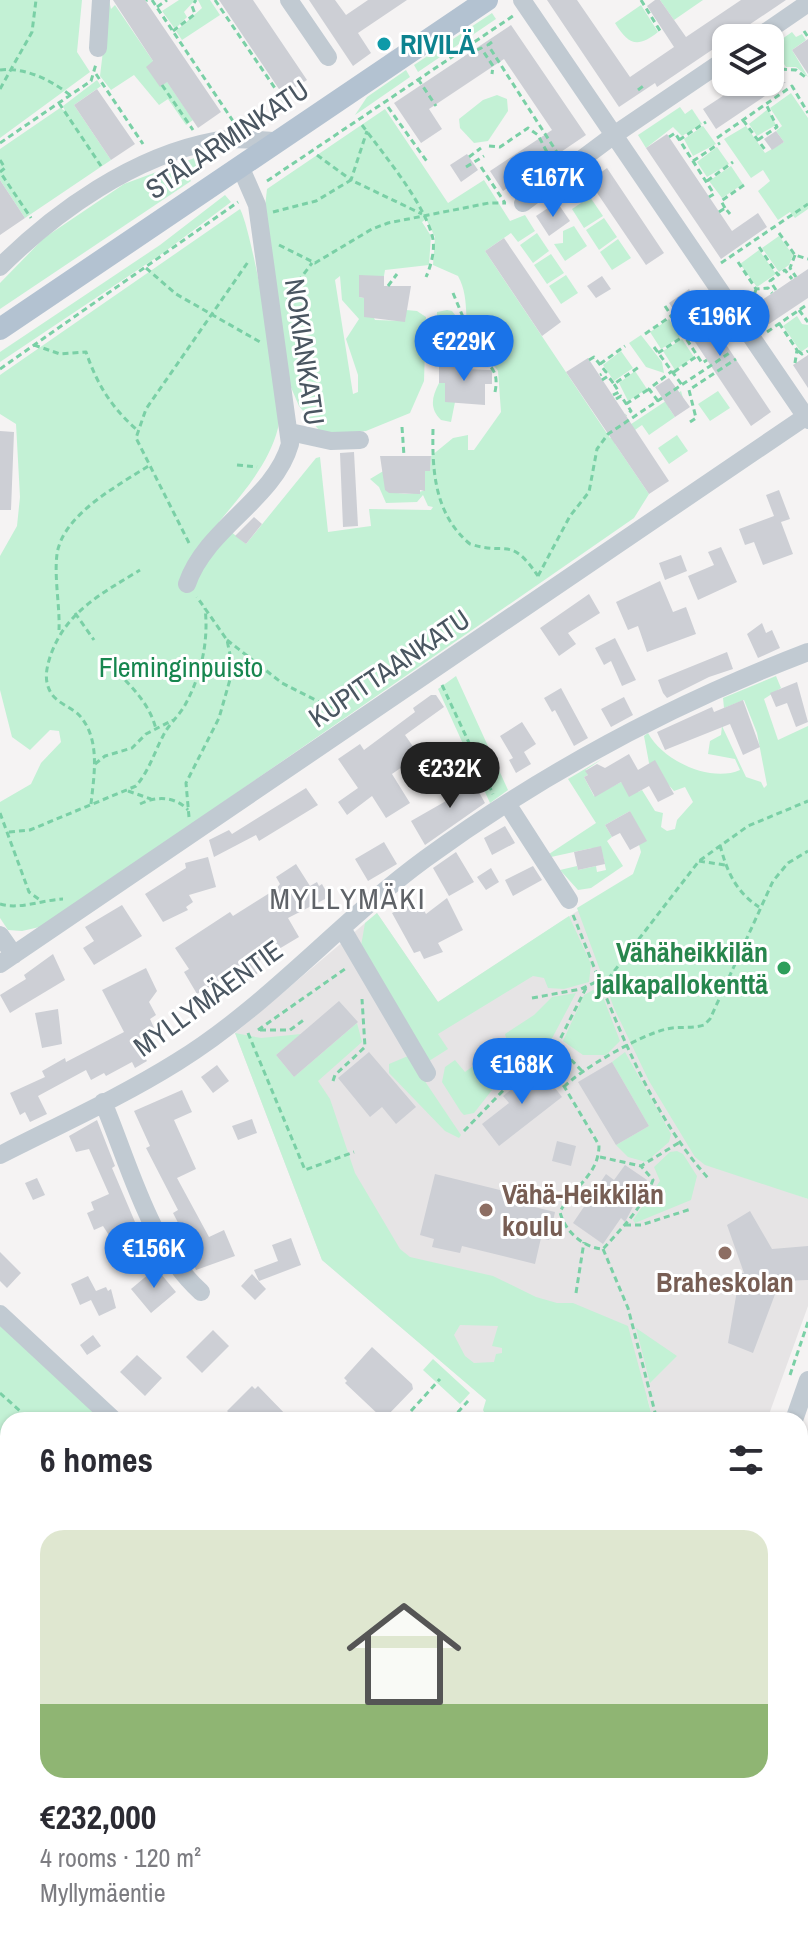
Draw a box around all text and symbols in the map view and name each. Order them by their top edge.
map controls [712,24,784,96]
button: layers [712,24,784,96]
place label: RIVILÄ [400,25,476,63]
marker: RIVILÄ [375,35,393,53]
street label: STÅLARMINKATU [138,70,316,208]
pin: €167K [497,151,609,219]
text: €167K [522,159,584,194]
street label: NOKIANKATU [276,276,334,428]
pin: €196K [664,290,776,358]
text: €196K [689,298,751,333]
pin: €229K [408,315,520,383]
text: €229K [433,323,495,358]
street label: KUPITTAANKATU [301,600,477,736]
park label: Fleminginpuisto [99,648,263,686]
pin: €232K [394,742,506,810]
text: €232K [419,750,481,785]
district label: MYLLYMÄKI [269,878,427,918]
street label: MYLLYMÄENTIE [126,931,290,1065]
place label: Vähäheikkilän jalkapallokenttä [594,933,768,1003]
marker: Vähäheikkilän jalkapallokenttä [775,959,793,977]
pin: €168K [466,1038,578,1106]
text: €168K [491,1046,553,1081]
place label: Vähä-Heikkilän koulu [502,1175,664,1245]
marker: Vähä-Heikkilän koulu [477,1201,495,1219]
pin: €156K [98,1222,210,1290]
text: €156K [123,1230,185,1265]
marker: Braheskolan [716,1244,734,1262]
place label: Braheskolan [656,1263,794,1301]
text: 6 homes [40,1437,153,1483]
icon: filters [724,1438,768,1482]
icon: home [332,1582,476,1726]
text: €232,000 [40,1794,156,1840]
text: 4 rooms · 120 m² [40,1840,201,1875]
text: Myllymäentie [40,1875,166,1910]

